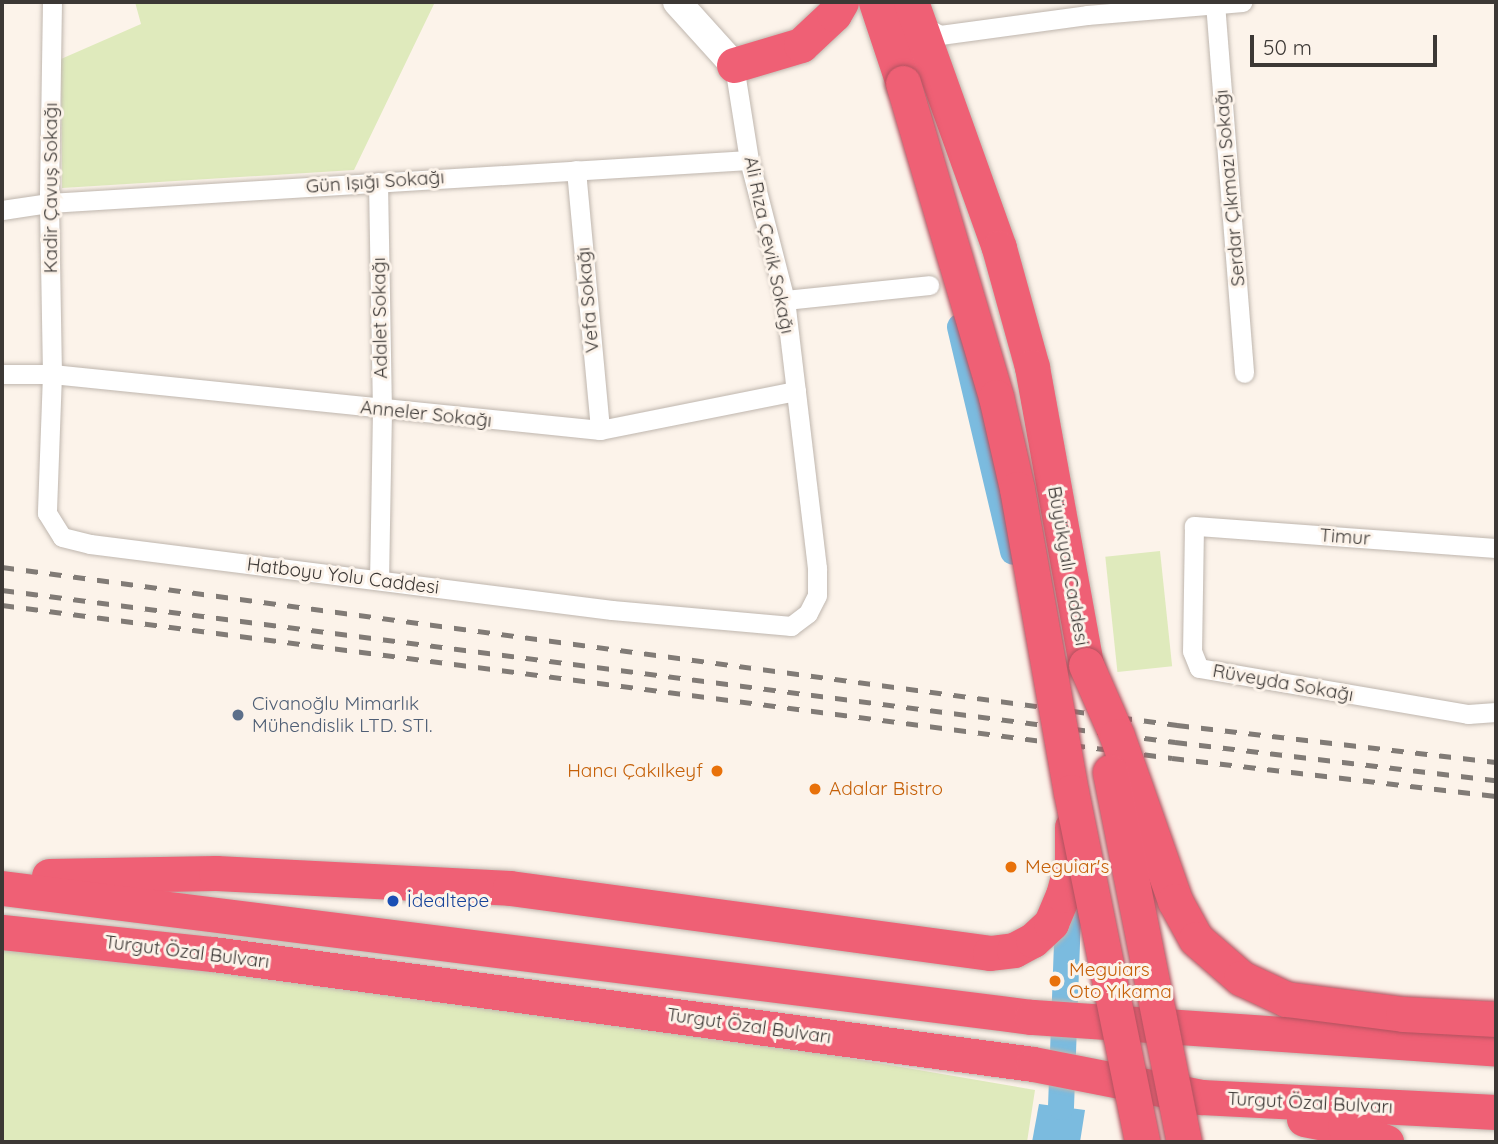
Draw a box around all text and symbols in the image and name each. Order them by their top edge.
scale bar [1253,21,1440,65]
text: 50 m [1263,34,1312,60]
street label: Serdar Çıkmazı Sokağı [1210,89,1250,287]
street label: Kadir Çavuş Sokağı [40,103,62,273]
street label: Ali Rıza Çevik Sokağı [739,154,799,336]
street label: Gün Işığı Sokağı [305,166,445,198]
street label: Vefa Sokağı [572,246,604,354]
street label: Adalet Sokağı [368,257,392,379]
street label: Anneler Sokağı [359,396,493,432]
street label: Büyükyalı Caddesi [1043,484,1093,648]
street label: Timur [1319,524,1371,550]
street label: Hatboyu Yolu Caddesi [245,553,441,599]
street label: Rüveyda Sokağı [1211,659,1355,707]
place label: Civanoğlu Mimarlık Mühendislik LTD. STI. [252,693,432,737]
marker: Civanoğlu Mimarlık Mühendislik LTD. STI. [230,707,246,723]
place label: Hancı Çakılkeyf [567,760,703,782]
marker: Hancı Çakılkeyf [709,763,725,779]
place label: Adalar Bistro [829,778,943,800]
marker: Adalar Bistro [807,781,823,797]
place label: Meguiar's [1025,856,1109,878]
marker: Meguiar's [1003,859,1019,875]
place label: İdealtepe [407,890,489,912]
marker: İdealtepe [385,893,401,909]
street label: Turgut Özal Bulvarı [103,931,271,973]
place label: Meguiars Oto Yıkama [1069,959,1172,1003]
marker: Meguiars Oto Yıkama [1047,973,1063,989]
street label: Turgut Özal Bulvarı [665,1003,833,1049]
street label: Turgut Özal Bulvarı [1227,1087,1393,1119]

